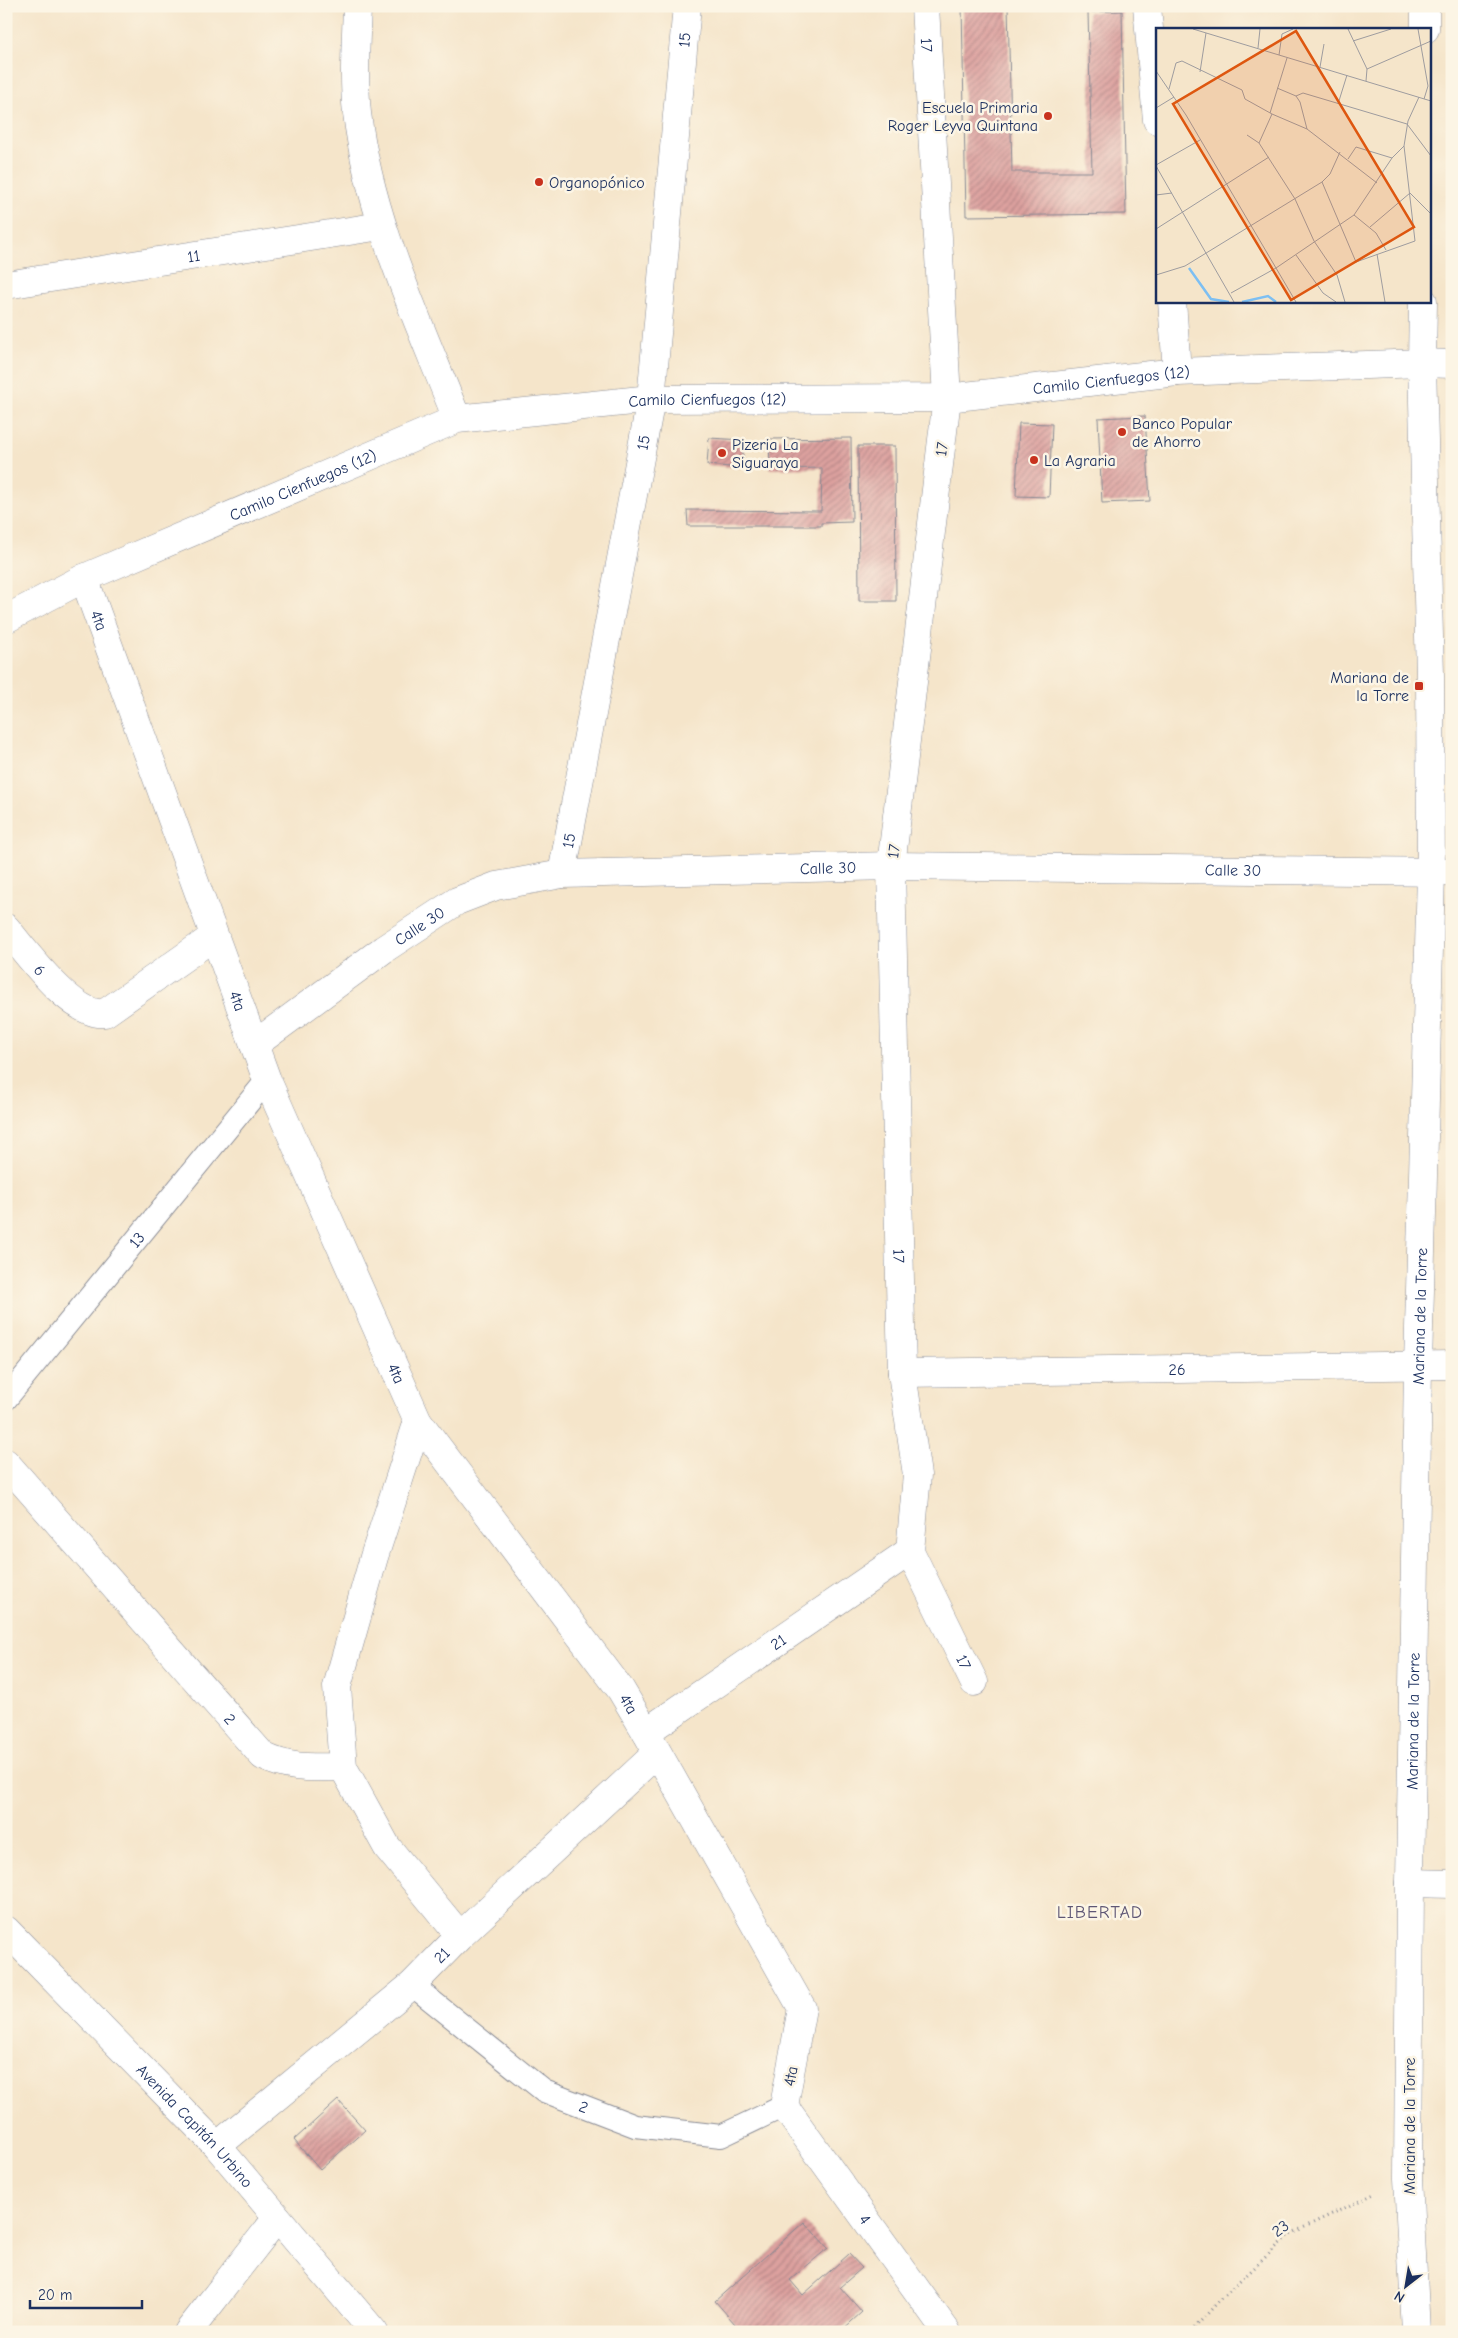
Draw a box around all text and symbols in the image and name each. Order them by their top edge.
inset map [1156,28,1430,302]
street label: 15 [675,32,695,48]
street label: 17 [917,38,936,53]
place label: Escuela Primaria Roger Leyva Quintana [888,99,1038,135]
marker: Escuela Primaria Roger Leyva Quintana [1042,110,1054,122]
place label: Organopónico [549,174,645,192]
marker: Organopónico [533,176,545,188]
street label: 11 [186,247,202,266]
street label: Camilo Cienfuegos (12) [1032,364,1190,398]
street label: Camilo Cienfuegos (12) [628,391,786,411]
place label: Banco Popular de Ahorro [1132,415,1233,451]
marker: Banco Popular de Ahorro [1116,426,1128,438]
street label: 15 [634,434,654,452]
place label: Pizeria La Siguaraya [732,436,799,472]
street label: 17 [932,441,952,457]
street label: Camilo Cienfuegos (12) [227,446,379,525]
marker: Pizeria La Siguaraya [716,447,728,459]
place label: La Agraria [1044,452,1116,470]
marker: La Agraria [1028,454,1040,466]
street label: 4ta [87,608,110,633]
place label: Mariana de la Torre [1330,669,1409,705]
marker: Mariana de la Torre [1413,680,1425,692]
street label: 15 [559,832,579,850]
street label: 17 [884,843,904,859]
street label: Calle 30 [800,859,857,878]
street label: Calle 30 [1205,861,1261,880]
street label: Calle 30 [391,904,448,950]
street label: 6 [30,961,49,980]
street label: 4ta [225,989,249,1014]
street label: 13 [126,1229,149,1251]
street label: Mariana de la Torre [1410,1247,1431,1385]
street label: 17 [889,1249,908,1264]
street label: 4ta [384,1361,408,1386]
street label: 26 [1168,1361,1186,1379]
street label: 21 [767,1631,790,1654]
street label: 17 [952,1652,975,1673]
street label: Mariana de la Torre [1403,1652,1424,1790]
street label: 4ta [615,1691,641,1717]
street label: 2 [220,1710,239,1728]
district label: LIBERTAD [1057,1902,1143,1923]
street label: 21 [431,1944,454,1967]
street label: Mariana de la Torre [1401,2057,1419,2195]
street label: Avenida Capitán Urbino [132,2061,256,2191]
street label: 4ta [780,2065,802,2088]
street label: 2 [576,2097,591,2117]
street label: 4 [855,2211,874,2228]
street label: 23 [1269,2217,1293,2241]
north arrow [1380,2260,1430,2310]
scale bar [30,2278,142,2310]
text: 20 m [38,2286,72,2304]
text: N [1391,2287,1408,2306]

